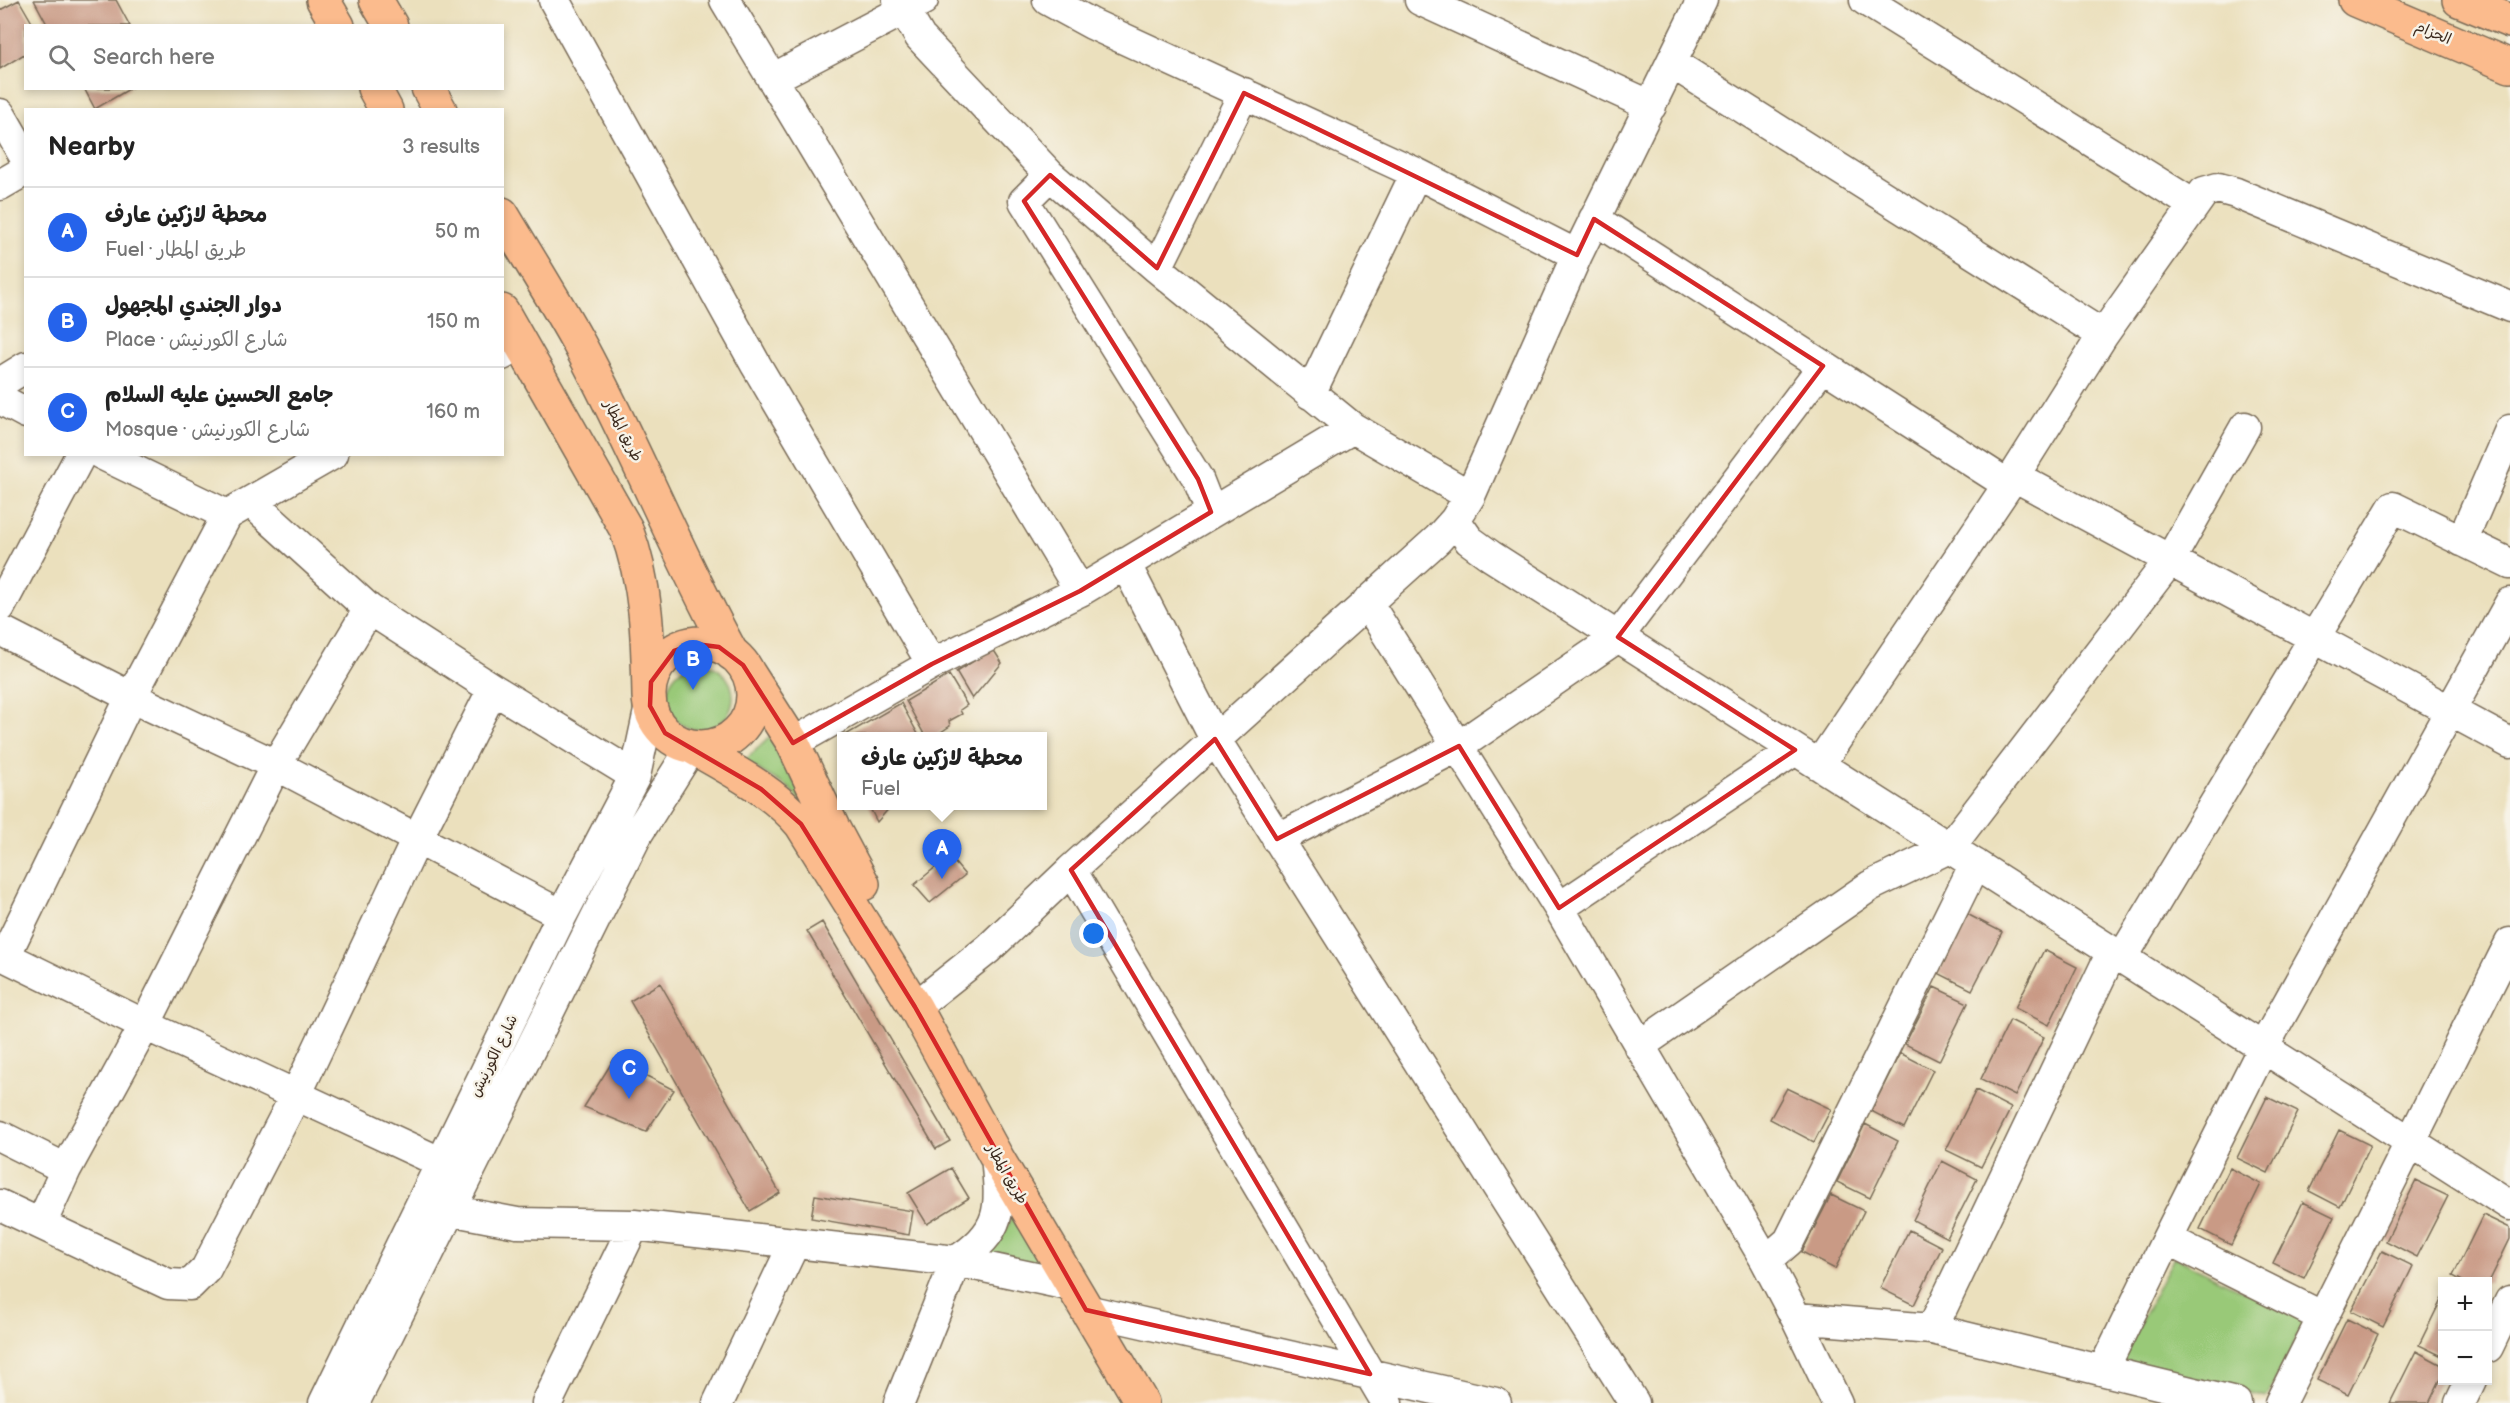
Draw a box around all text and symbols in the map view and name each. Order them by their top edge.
street label: الحزام [2411,17,2454,51]
search box [24,24,504,90]
icon: search [45,41,78,74]
text: Search here [93,44,215,71]
text: Nearby [48,132,135,163]
text: 3 results [402,135,480,159]
text: محطة لازكين عارف [105,202,267,229]
text: A [61,220,74,244]
text: 50 m [435,220,480,244]
text: Fuel · طريق المطار [105,238,247,262]
text: دوار الجندي المجهول [105,292,282,319]
text: B [60,310,75,334]
text: 150 m [427,310,480,334]
text: Place · شارع الكورنيش [105,328,288,352]
text: جامع الحسين عليه السلام [105,382,334,409]
street label: طريق المطار [599,396,647,465]
text: C [60,400,75,424]
text: 160 m [426,400,480,424]
text: Mosque · شارع الكورنيش [105,418,310,442]
pin: B [674,640,712,690]
popup [837,732,1047,810]
text: محطة لازكين عارف [861,745,1023,772]
text: Fuel [861,777,900,801]
pin: A [922,830,962,879]
your location [1079,919,1108,948]
street label: شارع الكورنيش [466,1012,522,1100]
pin: C [610,1050,648,1099]
street label: طريق المطار [982,1139,1032,1208]
map controls [2438,1277,2492,1385]
button: + [2438,1277,2492,1331]
button: − [2438,1331,2492,1385]

